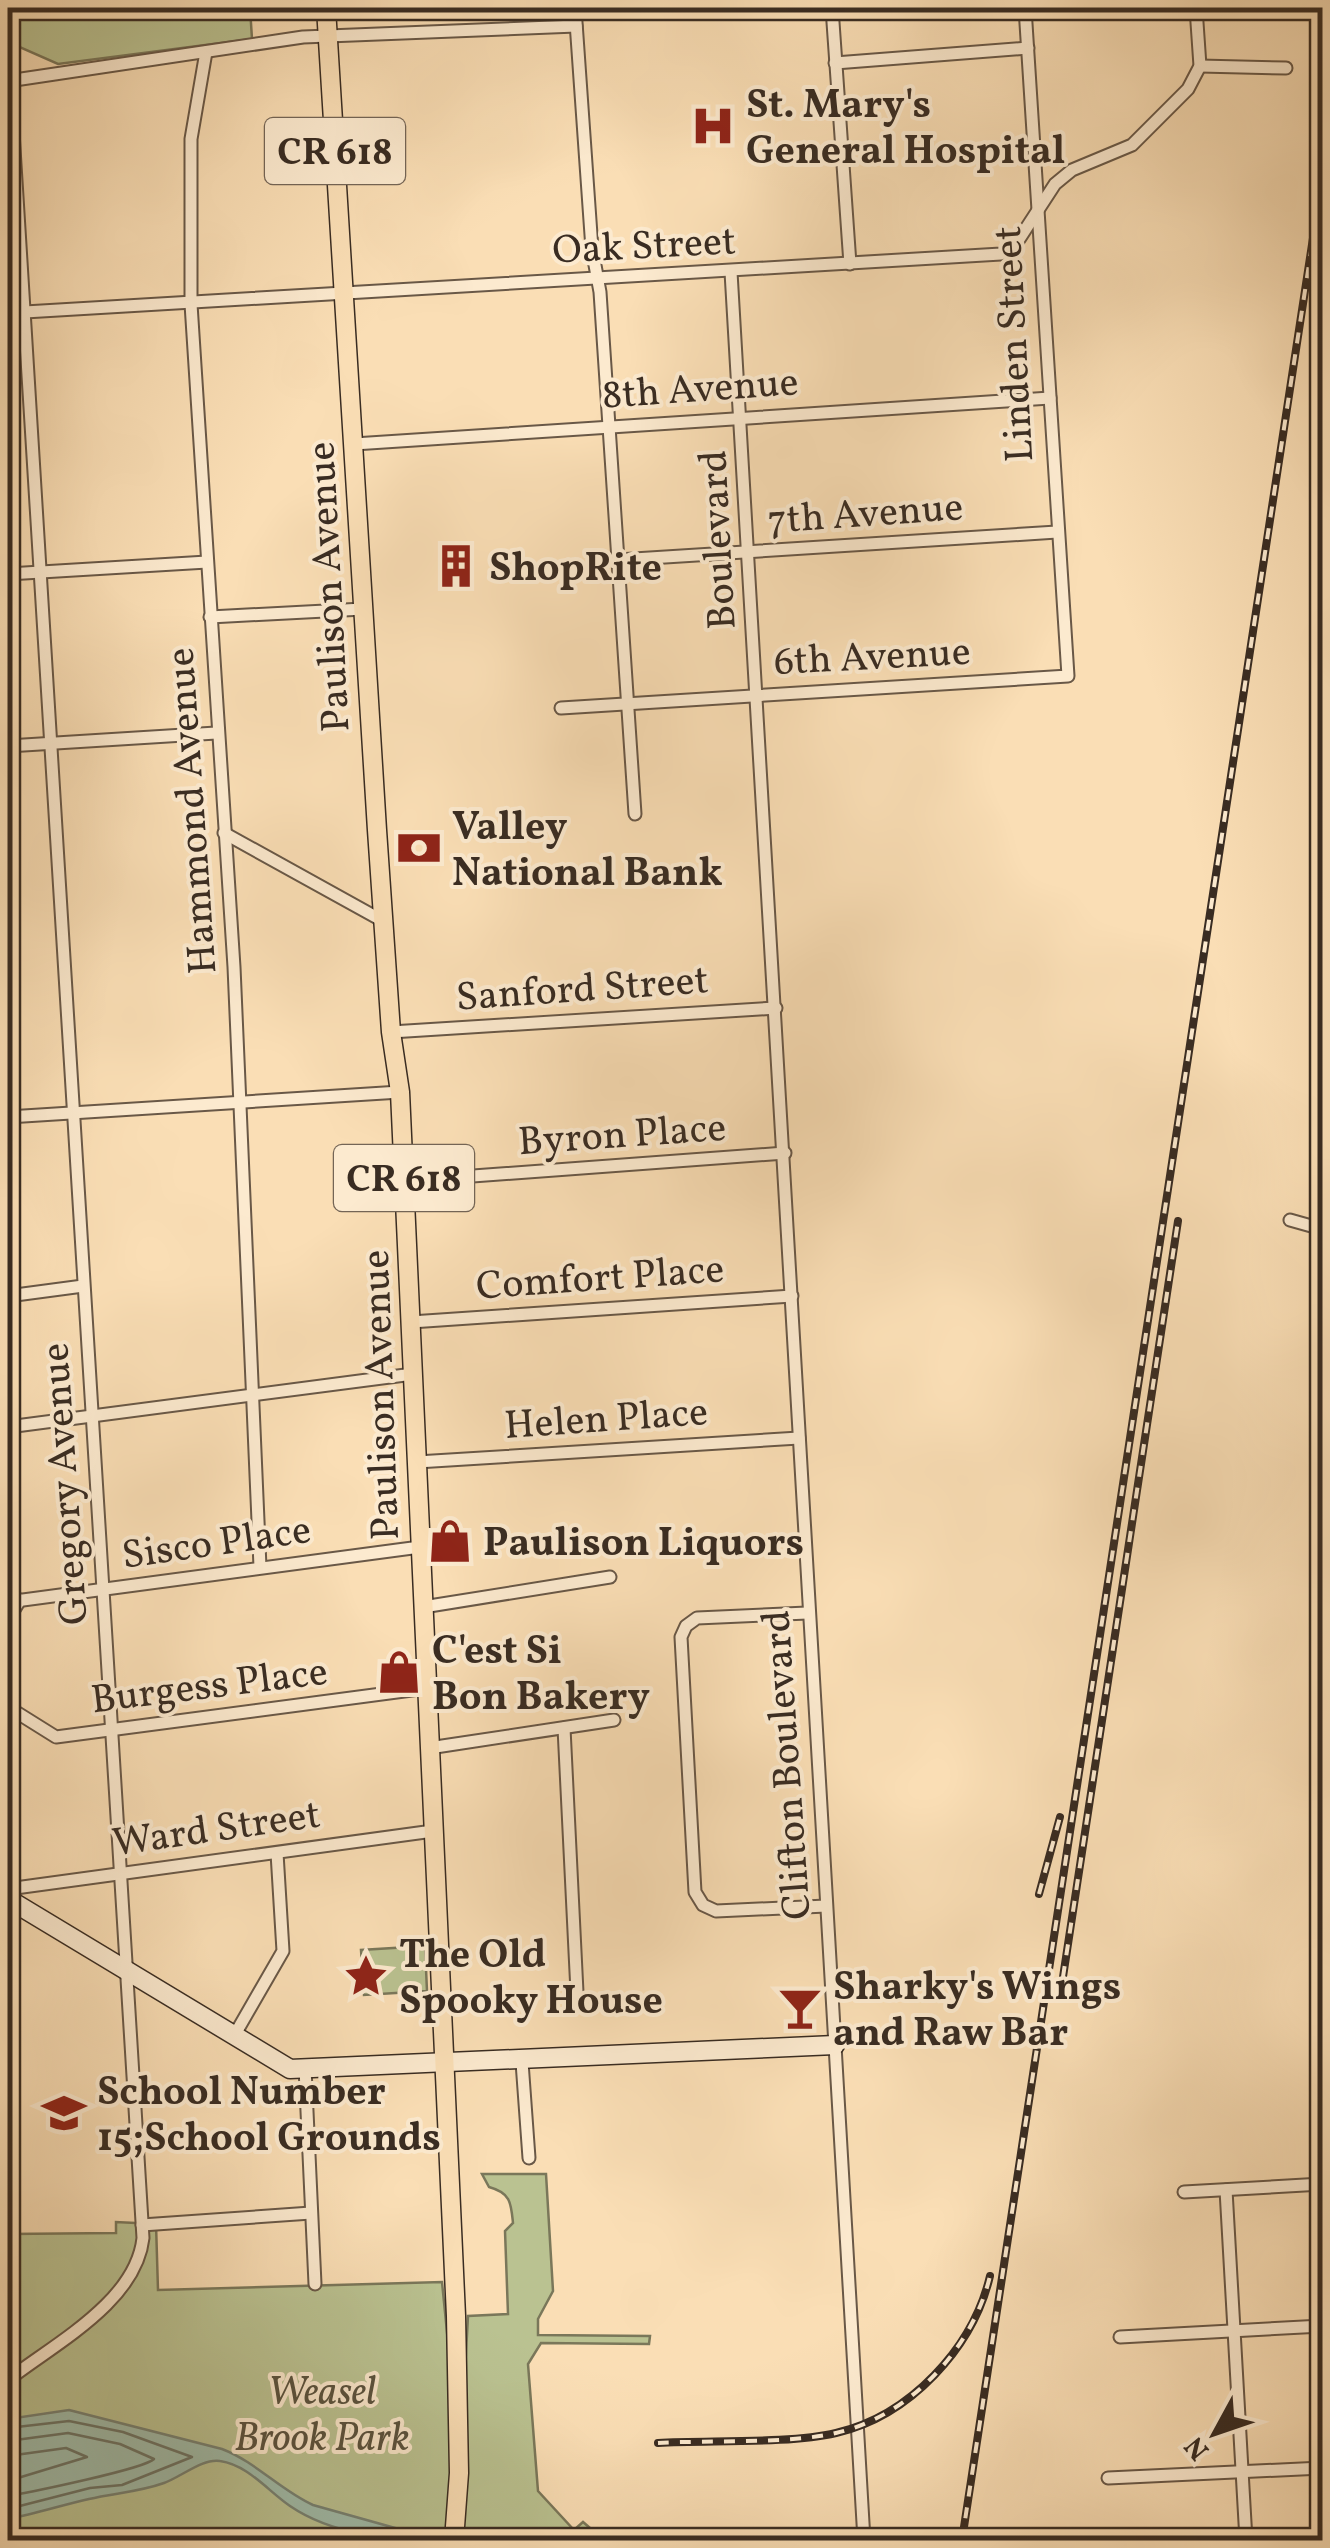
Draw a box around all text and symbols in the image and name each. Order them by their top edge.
place label: St. Mary's General Hospital [746,79,1065,181]
hospital icon: St. Mary's General Hospital [689,102,737,150]
road number: CR 618 [265,118,405,184]
street label: Oak Street [551,215,737,281]
street label: Linden Street [982,224,1050,463]
street label: 8th Avenue [600,356,801,426]
street label: Paulison Avenue [295,440,367,733]
street label: Boulevard [687,449,753,631]
street label: 7th Avenue [766,481,965,551]
building icon: ShopRite [432,542,480,590]
place label: ShopRite [489,542,662,598]
street label: 6th Avenue [772,626,972,692]
street label: Hammond Avenue [155,645,233,976]
place label: Valley National Bank [452,801,723,903]
bank icon: Valley National Bank [395,824,443,872]
street label: Sanford Street [454,954,710,1028]
street label: Byron Place [516,1102,728,1172]
road number: CR 618 [334,1145,474,1211]
street label: Comfort Place [474,1243,726,1317]
street label: Paulison Avenue [350,1249,416,1541]
street label: Gregory Avenue [29,1341,105,1627]
street label: Helen Place [503,1386,710,1456]
street label: Sisco Place [118,1504,315,1586]
shop icon: Paulison Liquors [426,1517,474,1565]
place label: Paulison Liquors [483,1517,804,1573]
street label: Clifton Boulevard [750,1608,828,1921]
place label: C'est Si Bon Bakery [432,1625,650,1727]
street label: Burgess Place [88,1646,331,1730]
shop icon: C'est Si Bon Bakery [375,1648,423,1696]
street label: Ward Street [109,1789,324,1873]
place label: The Old Spooky House [399,1929,663,2031]
place icon: The Old Spooky House [342,1952,390,2000]
place label: Sharky's Wings and Raw Bar [833,1961,1121,2063]
bar icon: Sharky's Wings and Raw Bar [776,1984,824,2032]
place label: School Number 15;School Grounds [97,2066,441,2168]
school or university icon: School Number 15;School Grounds [40,2089,88,2137]
park label: Weasel Brook Park [234,2366,410,2468]
north arrow [1165,2383,1265,2483]
text: N [1176,2427,1219,2468]

